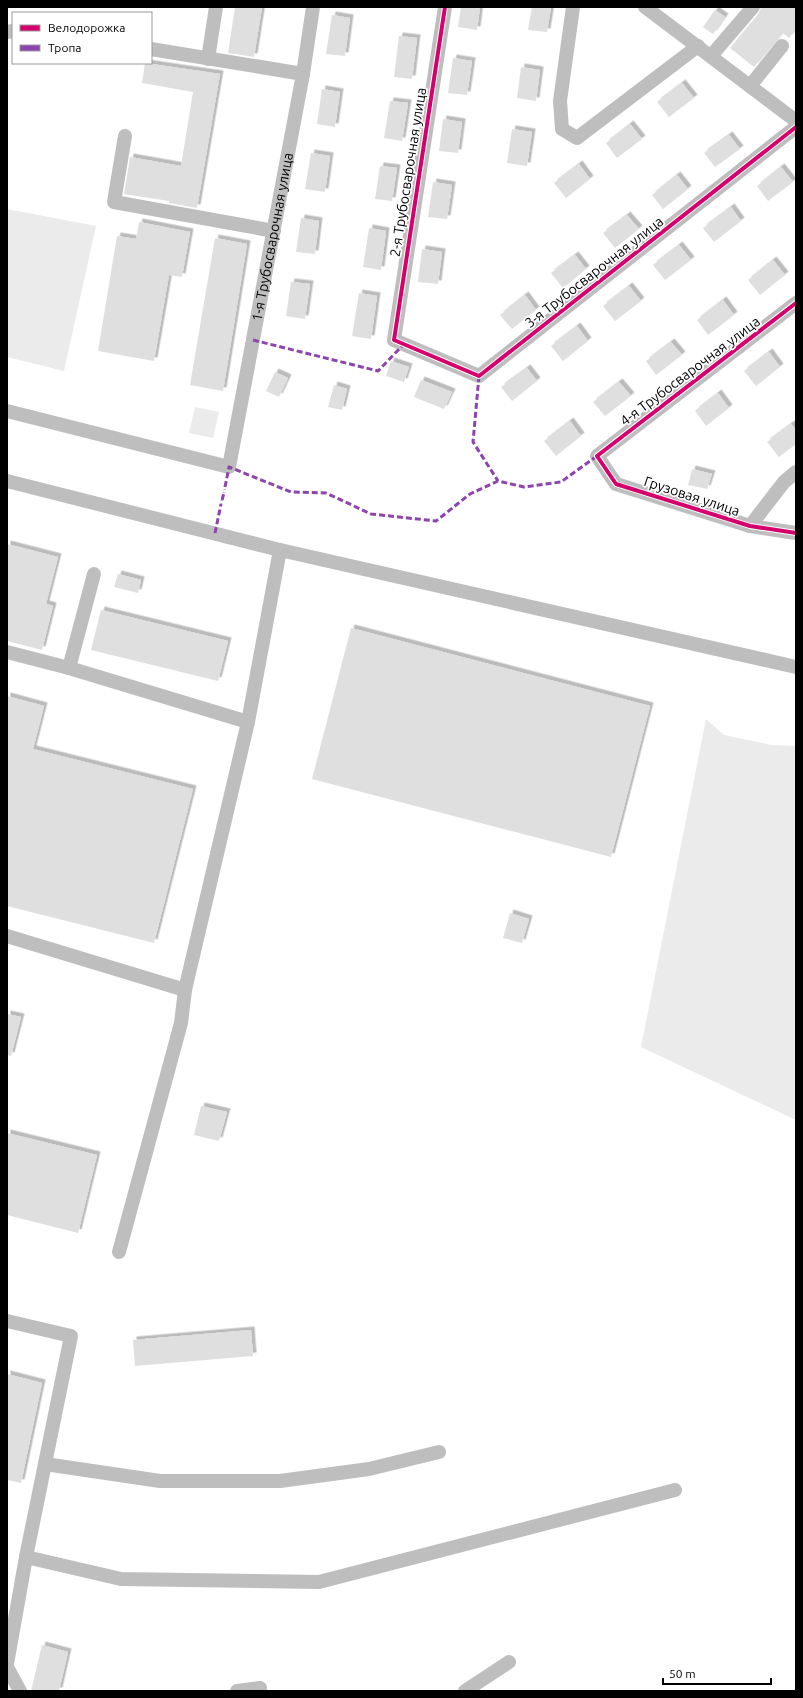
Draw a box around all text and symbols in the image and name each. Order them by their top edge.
legend [12,12,152,64]
text: Велодорожка [48,21,125,34]
text: Тропа [48,41,81,54]
street label: 2-я Трубосварочная улица [387,86,429,258]
street label: 1-я Трубосварочная улица [249,151,296,323]
street label: 3-я Трубосварочная улица [522,213,666,331]
street label: 4-я Трубосварочная улица [617,313,763,429]
street label: Грузовая улица [642,473,742,519]
scale bar [663,1660,771,1686]
text: 50 m [669,1667,696,1680]

